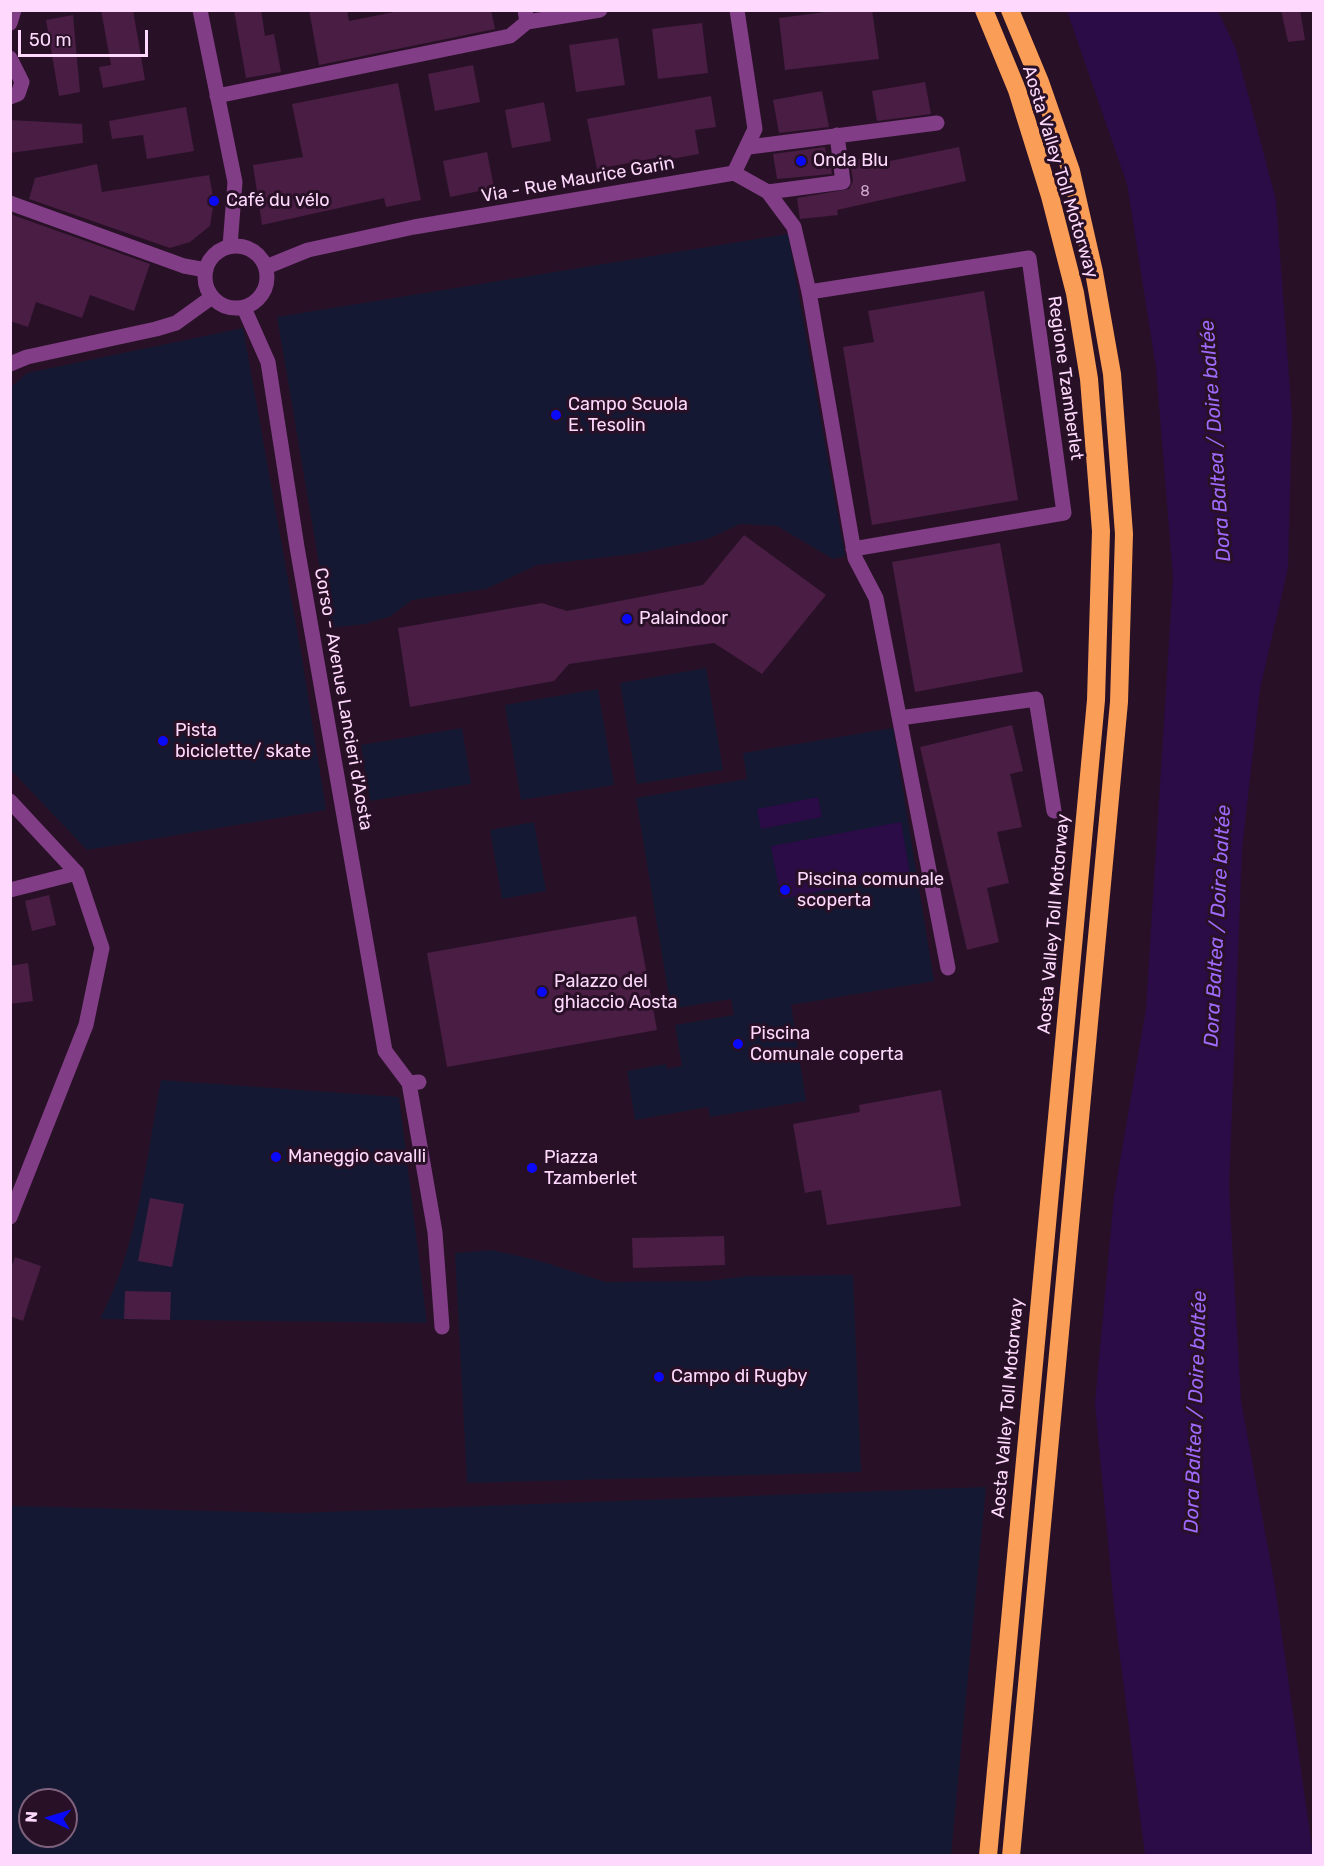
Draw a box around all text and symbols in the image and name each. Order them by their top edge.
scale bar [21,18,152,56]
text: 50 m [29,29,72,51]
street label: Aosta Valley Toll Motorway [1017,63,1103,281]
place label: Onda Blu [813,150,888,172]
street label: Via - Rue Maurice Garin [480,152,676,208]
marker: Onda Blu [794,154,808,168]
house number: 8 [860,183,870,201]
place label: Café du vélo [226,190,329,212]
marker: Café du vélo [207,194,221,208]
street label: Regione Tzamberlet [1043,294,1087,462]
water label: Dora Baltea / Doire baltée [1196,319,1236,563]
place label: Campo Scuola E. Tesolin [568,394,688,436]
marker: Campo Scuola E. Tesolin [549,408,563,422]
street label: Corso - Avenue Lancieri d'Aosta [309,566,377,832]
place label: Palaindoor [639,608,728,630]
marker: Palaindoor [620,612,634,626]
place label: Pista biciclette/ skate [175,720,311,762]
marker: Pista biciclette/ skate [156,734,170,748]
water label: Dora Baltea / Doire baltée [1200,804,1236,1048]
street label: Aosta Valley Toll Motorway [1034,813,1074,1035]
place label: Piscina comunale scoperta [797,869,944,912]
marker: Piscina comunale scoperta [778,883,792,897]
place label: Palazzo del ghiaccio Aosta [554,971,677,1014]
marker: Palazzo del ghiaccio Aosta [535,985,549,999]
place label: Piscina Comunale coperta [750,1023,904,1066]
marker: Piscina Comunale coperta [731,1037,745,1051]
place label: Maneggio cavalli [288,1146,426,1168]
place label: Piazza Tzamberlet [544,1147,637,1190]
marker: Maneggio cavalli [269,1150,283,1164]
marker: Piazza Tzamberlet [525,1161,539,1175]
water label: Dora Baltea / Doire baltée [1180,1291,1212,1533]
street label: Aosta Valley Toll Motorway [988,1297,1028,1519]
place label: Campo di Rugby [671,1366,808,1388]
marker: Campo di Rugby [652,1370,666,1384]
north arrow [18,1788,78,1848]
text: N [22,1810,41,1823]

